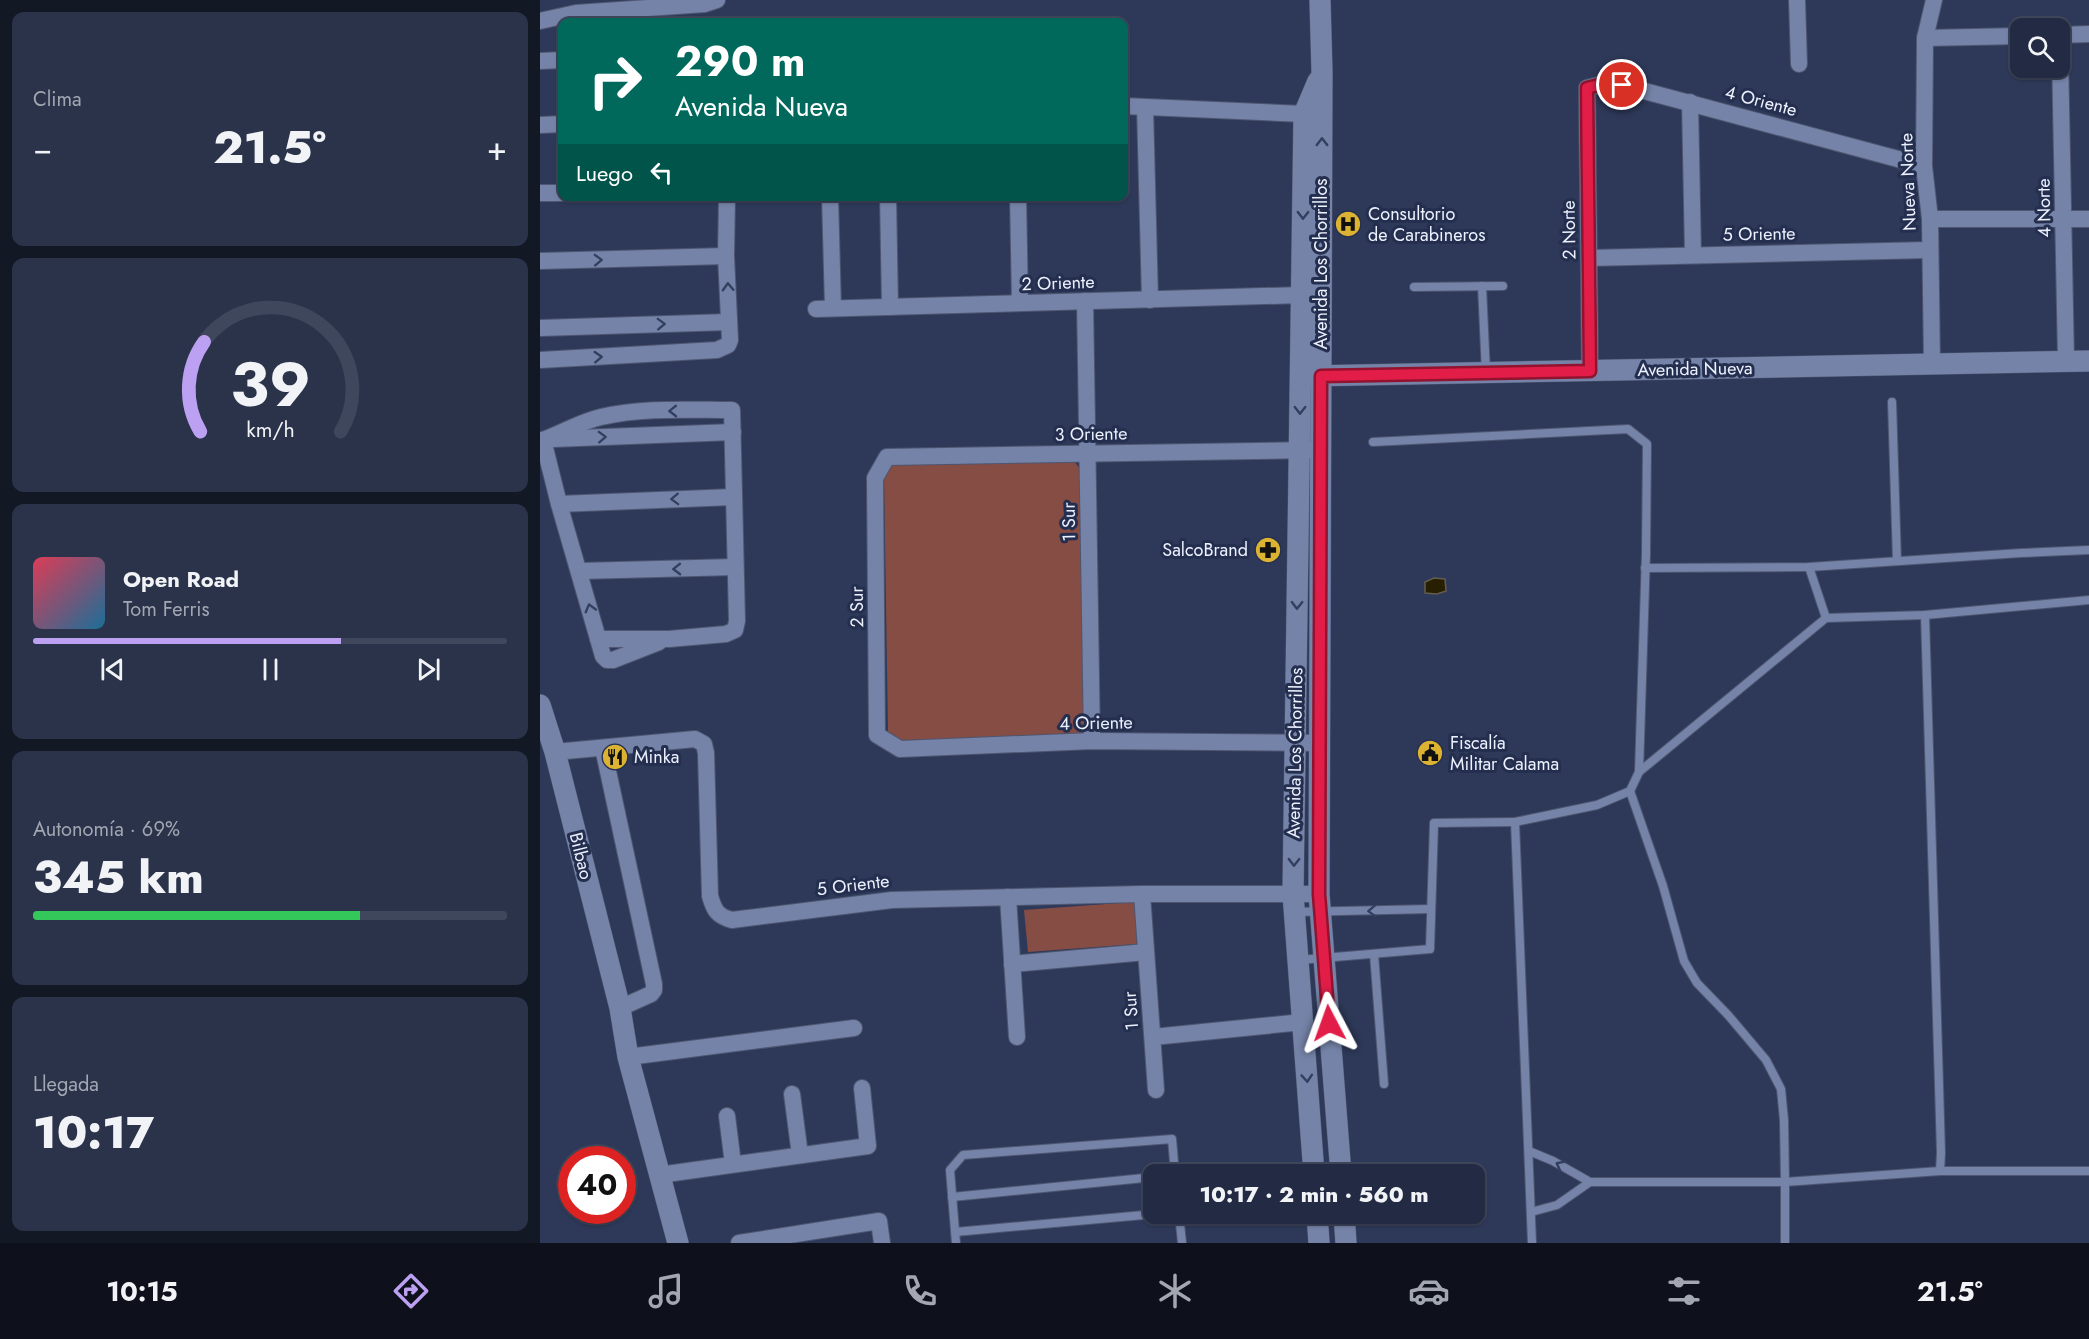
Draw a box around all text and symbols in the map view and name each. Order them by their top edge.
map controls [2010,18,2070,78]
button: search [2010,18,2070,78]
text: 290 m [675,31,806,92]
icon: right [576,42,654,120]
pin [1596,59,1647,110]
icon: arrive [1605,68,1638,101]
street label: 4 Oriente [1722,79,1800,123]
text: Clima [33,85,82,114]
text: Avenida Nueva [675,87,848,126]
text: 21.5° [213,115,326,180]
text: − [33,125,52,172]
text: + [487,125,507,172]
street label: Nueva Norte [1893,133,1923,231]
one-way arrow [1316,138,1328,147]
icon: left [645,156,678,189]
text: Luego [576,157,633,189]
street label: 4 Norte [2030,178,2058,238]
street label: Avenida Los Chorrillos [1308,179,1334,349]
street label: 2 Norte [1555,200,1583,260]
place label: Consultorio de Carabineros [1368,201,1485,248]
hospital icon: Consultorio de Carabineros [1333,209,1363,239]
one-way arrow [1297,210,1309,219]
street label: 5 Oriente [1722,220,1796,248]
one-way arrow [594,253,603,266]
street label: 2 Oriente [1021,269,1095,297]
one-way arrow [721,283,734,292]
one-way arrow [657,318,666,331]
text: 39 [230,339,310,429]
one-way arrow [594,350,603,363]
street label: Avenida Nueva [1637,355,1753,383]
one-way arrow [669,404,678,417]
one-way arrow [1294,405,1306,414]
text: km/h [246,415,294,446]
street label: 3 Oriente [1054,420,1128,448]
one-way arrow [597,431,606,444]
one-way arrow [670,493,679,505]
street label: 1 Sur [1056,501,1082,542]
pharmacy icon: SalcoBrand [1253,535,1283,565]
place label: SalcoBrand [1162,537,1248,563]
one-way arrow [672,562,681,575]
text: Open Road [123,563,239,595]
street label: 2 Sur [844,585,870,628]
text: Tom Ferris [123,595,210,624]
one-way arrow [1291,600,1303,609]
one-way arrow [585,603,597,613]
icon: previous [96,653,129,686]
icon: pause [254,653,287,686]
icon: next [412,653,445,686]
street label: Avenida Los Chorrillos [1281,667,1309,839]
street label: 4 Oriente [1059,709,1133,737]
place label: Fiscalía Militar Calama [1450,730,1559,777]
public building icon: Fiscalía Militar Calama [1415,738,1445,768]
restaurant icon: Minka [600,742,630,772]
place label: Minka [634,744,679,770]
text: Autonomía · 69% [33,815,180,844]
street label: Bilbao [563,830,599,882]
text: 345 km [33,845,204,910]
one-way arrow [1288,858,1300,867]
street label: 5 Oriente [815,868,891,902]
one-way arrow [1368,904,1377,917]
street label: 1 Sur [1117,990,1145,1031]
position arrow [1297,991,1361,1055]
text: Llegada [33,1070,99,1099]
one-way arrow [1300,1073,1313,1082]
text: 10:17 [33,1100,154,1165]
speed limit sign: 40 [558,1146,636,1224]
one-way arrow [1556,1161,1566,1172]
text: 10:17 · 2 min · 560 m [1199,1178,1429,1210]
icon: directions [390,1270,432,1312]
icon: music [645,1270,687,1312]
icon: phone [899,1270,941,1312]
icon: climate [1154,1270,1196,1312]
icon: car [1408,1270,1450,1312]
icon: filters [1663,1270,1705,1312]
text: 10:15 [106,1272,178,1311]
text: 21.5° [1917,1272,1983,1311]

